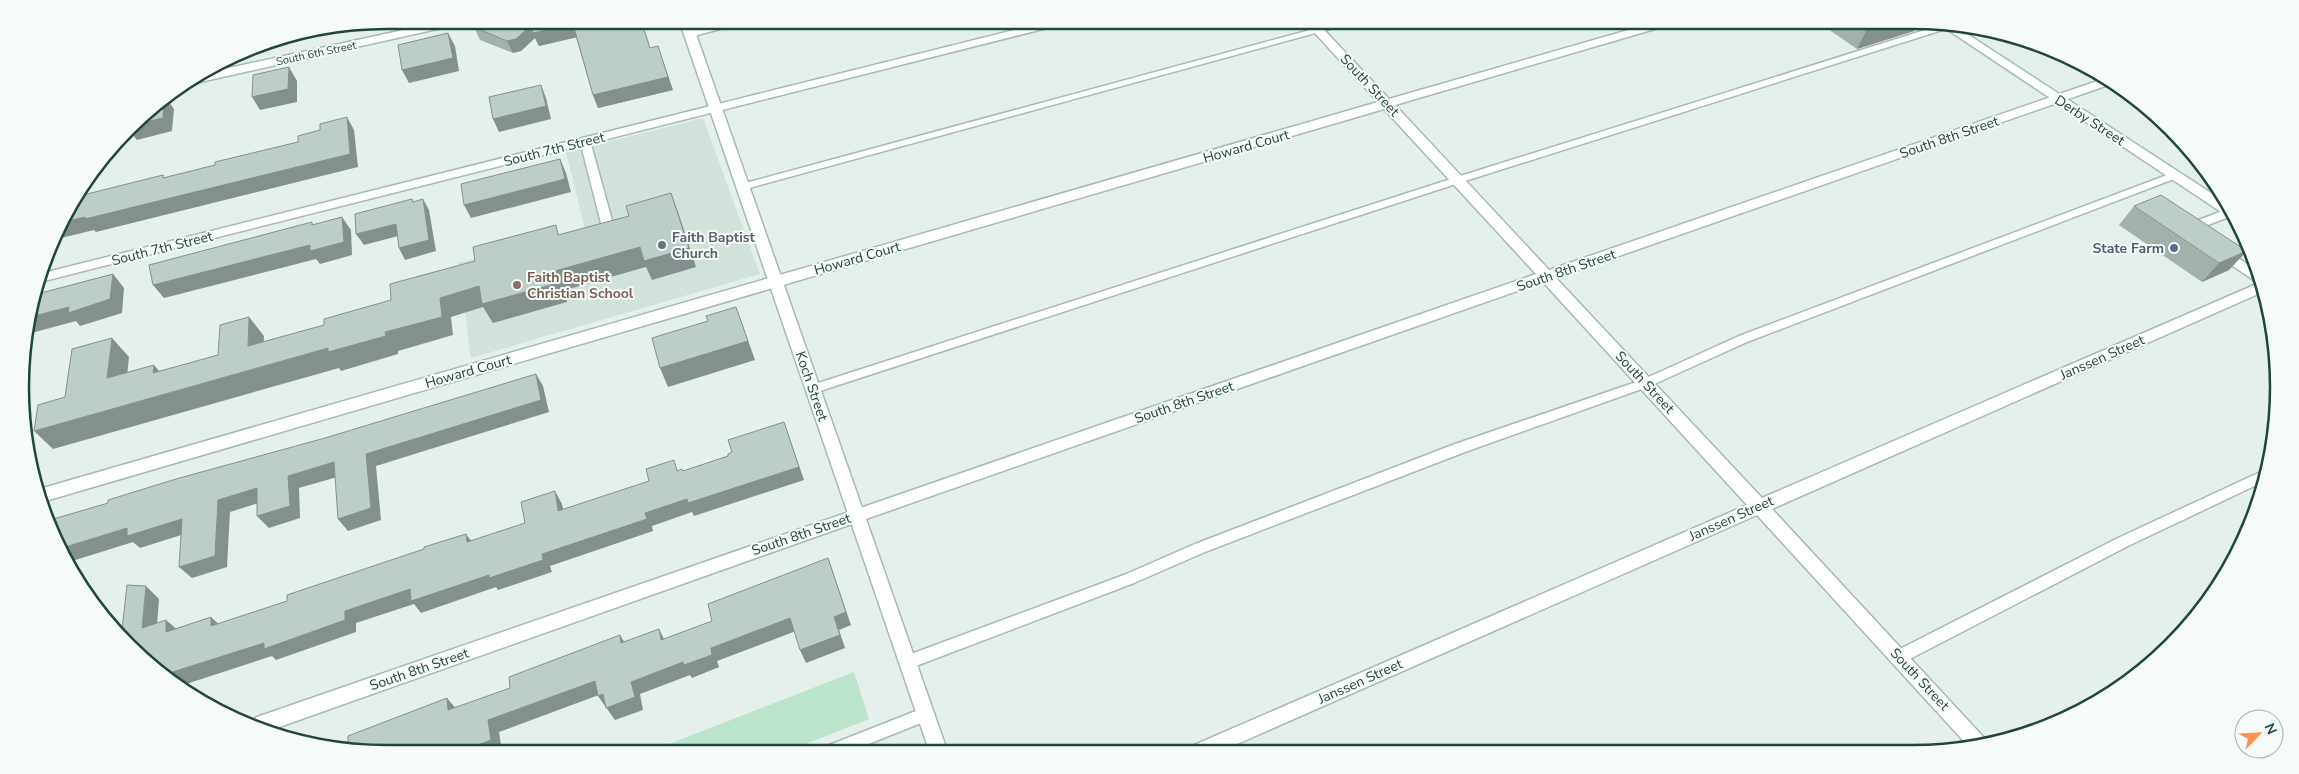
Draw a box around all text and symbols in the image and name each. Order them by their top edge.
street label: South 6th Street [275,38,358,69]
street label: South Street [1336,50,1404,121]
street label: Derby Street [2051,91,2128,150]
street label: South 8th Street [1897,112,2001,163]
street label: Howard Court [1201,125,1292,168]
street label: South 7th Street [501,128,607,171]
street label: South 7th Street [109,227,215,270]
place label: Faith Baptist Church [672,228,755,263]
street label: Howard Court [812,237,903,280]
marker: Faith Baptist Church [656,239,668,251]
place label: State Farm [2093,239,2164,258]
marker: State Farm [2168,242,2180,254]
street label: South 8th Street [1514,245,1618,296]
place label: Faith Baptist Christian School [527,268,634,303]
marker: Faith Baptist Christian School [511,279,523,291]
street label: Janssen Street [2056,330,2148,385]
street label: South Street [1611,347,1679,418]
street label: Koch Street [791,349,832,424]
street label: Howard Court [423,350,514,393]
street label: South 8th Street [1132,377,1236,428]
street label: Janssen Street [1685,491,1777,546]
street label: South 8th Street [749,509,853,560]
street label: South 8th Street [367,644,471,695]
street label: South Street [1886,644,1954,715]
street label: Janssen Street [1314,654,1406,709]
north arrow [2234,709,2284,759]
text: N [2260,720,2281,738]

